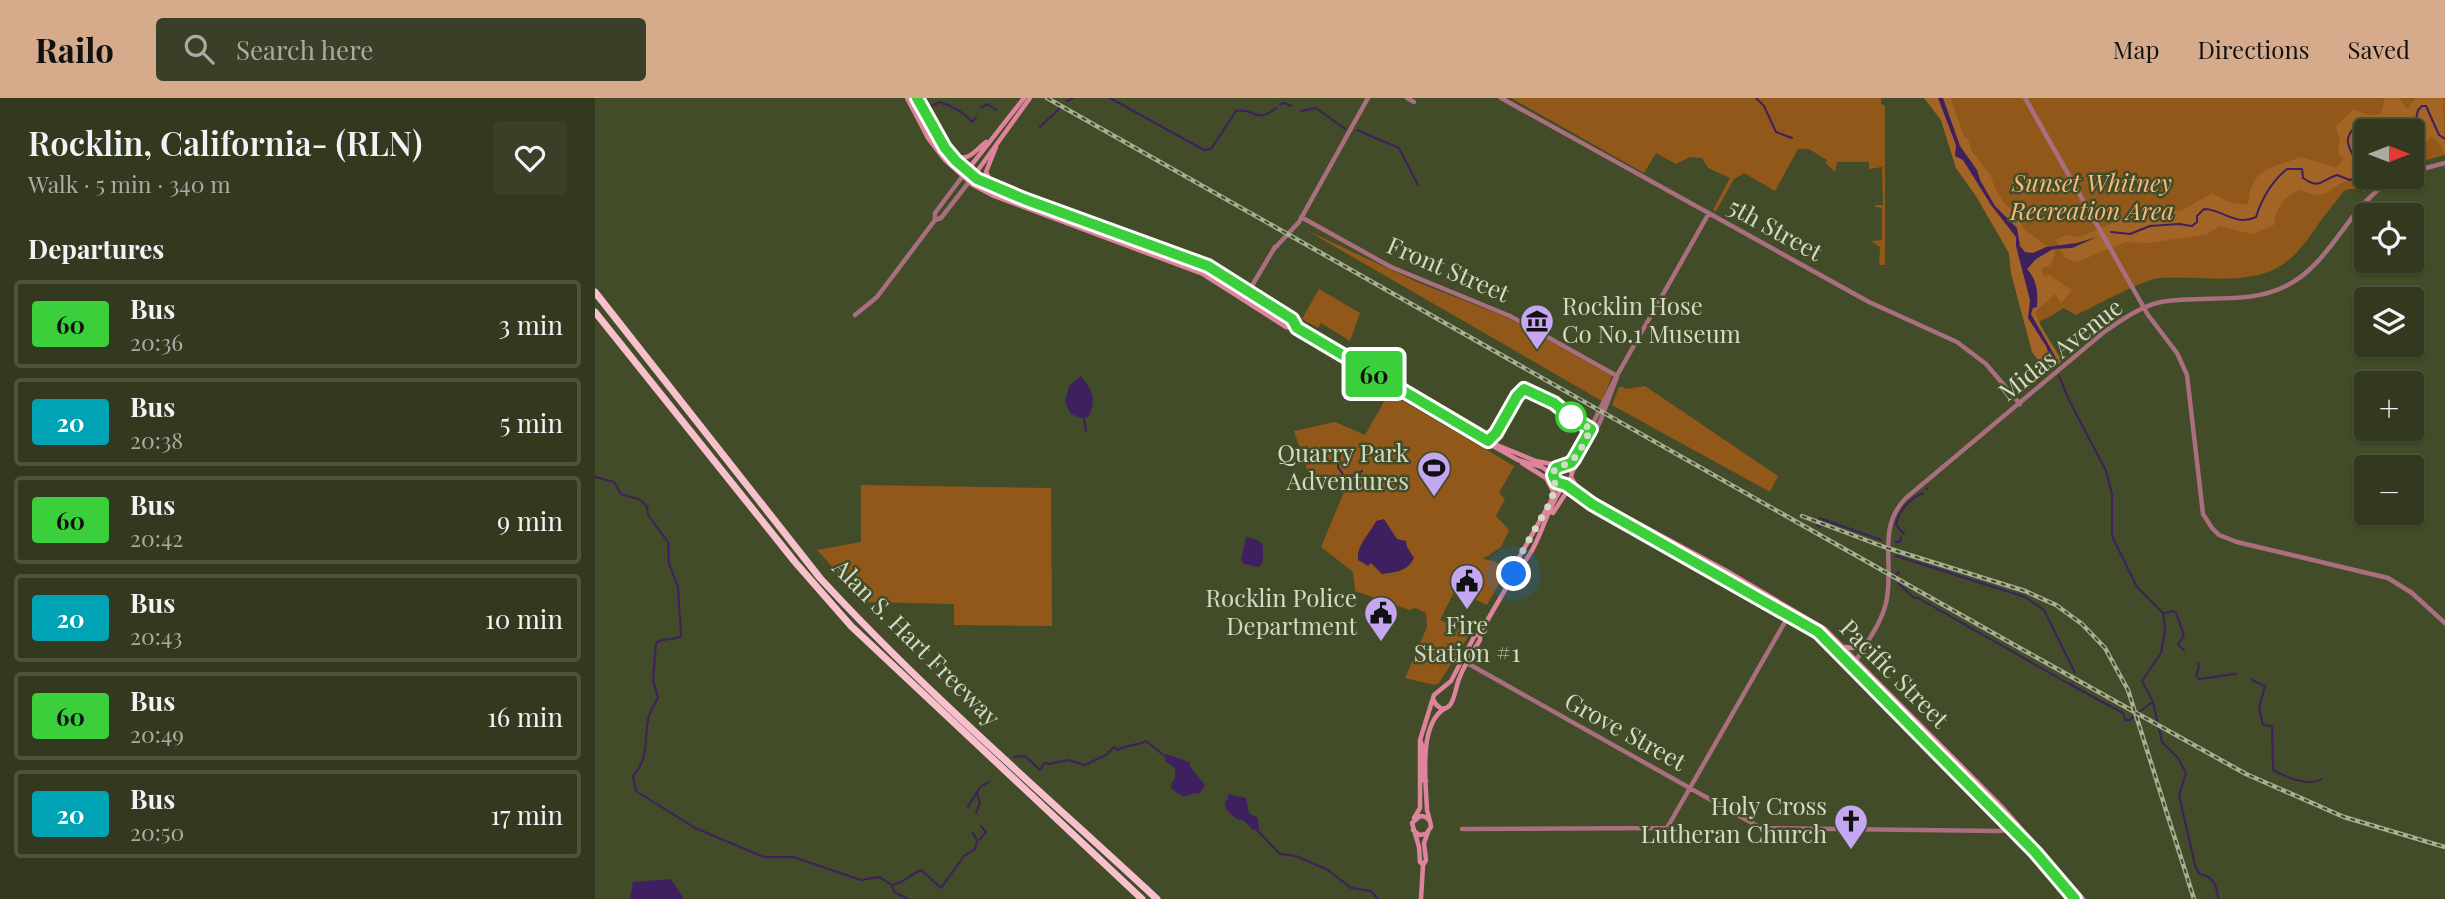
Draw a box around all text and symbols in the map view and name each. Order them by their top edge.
search box [156,18,646,81]
text: Railo [35,27,114,71]
icon: search [180,30,218,68]
text: Search here [236,32,373,67]
text: Map [2113,33,2159,65]
text: Directions [2197,33,2310,65]
text: Saved [2348,33,2410,65]
north arrow [2354,119,2424,189]
map controls [2354,119,2424,525]
text: Rocklin, California- (RLN) [28,120,422,164]
button: heart [493,121,567,195]
park label: Sunset Whitney Recreation Area [2009,166,2174,226]
text: Walk · 5 min · 340 m [28,168,231,199]
street label: 5th Street [1723,189,1829,267]
button: locate [2354,203,2424,273]
street label: Front Street [1383,228,1515,308]
text: Departures [28,231,164,266]
button: layers [2354,287,2424,357]
place label: Rocklin Hose Co No.1 Museum [1562,289,1741,349]
street label: Midas Avenue [1991,290,2128,407]
text: Bus [130,291,175,326]
museum icon: Rocklin Hose Co No.1 Museum [1518,302,1556,351]
text: 3 min [499,307,563,342]
text: 60 [56,308,85,340]
text: 20:36 [130,326,183,357]
line badge: 60 [1343,351,1405,397]
text: 60 [1360,358,1388,390]
button: + [2354,371,2424,441]
text: Bus [130,389,175,424]
unlabelled marker [1556,402,1586,432]
text: 5 min [500,405,563,440]
text: 20 [56,406,85,438]
text: 20:38 [130,424,183,455]
place label: Quarry Park Adventures [1277,436,1410,496]
sports icon: Quarry Park Adventures [1415,449,1453,498]
button: − [2354,455,2424,525]
text: Bus [130,487,175,522]
text: 9 min [497,503,563,538]
text: 60 [56,504,85,536]
text: 20:42 [130,522,183,553]
street label: Alan S. Hart Freeway [826,550,1008,732]
your location [1496,556,1531,591]
public building icon: Fire Station #1 [1448,562,1486,611]
place label: Rocklin Police Department [1206,581,1357,641]
text: Bus [130,585,175,620]
public building icon: Rocklin Police Department [1362,594,1400,643]
text: 10 min [485,601,563,636]
text: 20 [56,602,85,634]
place label: Fire Station #1 [1414,608,1520,668]
street label: Pacific Street [1834,611,1957,734]
text: 20:43 [130,620,182,651]
text: Bus [130,683,175,718]
street label: Grove Street [1560,684,1693,777]
text: 16 min [487,699,563,734]
text: 60 [56,700,85,732]
text: 20:49 [130,718,184,749]
text: Bus [130,781,175,816]
place label: Holy Cross Lutheran Church [1641,789,1827,849]
text: 17 min [490,797,563,832]
text: 20 [56,798,85,830]
church icon: Holy Cross Lutheran Church [1832,802,1870,851]
text: 20:50 [130,816,184,847]

